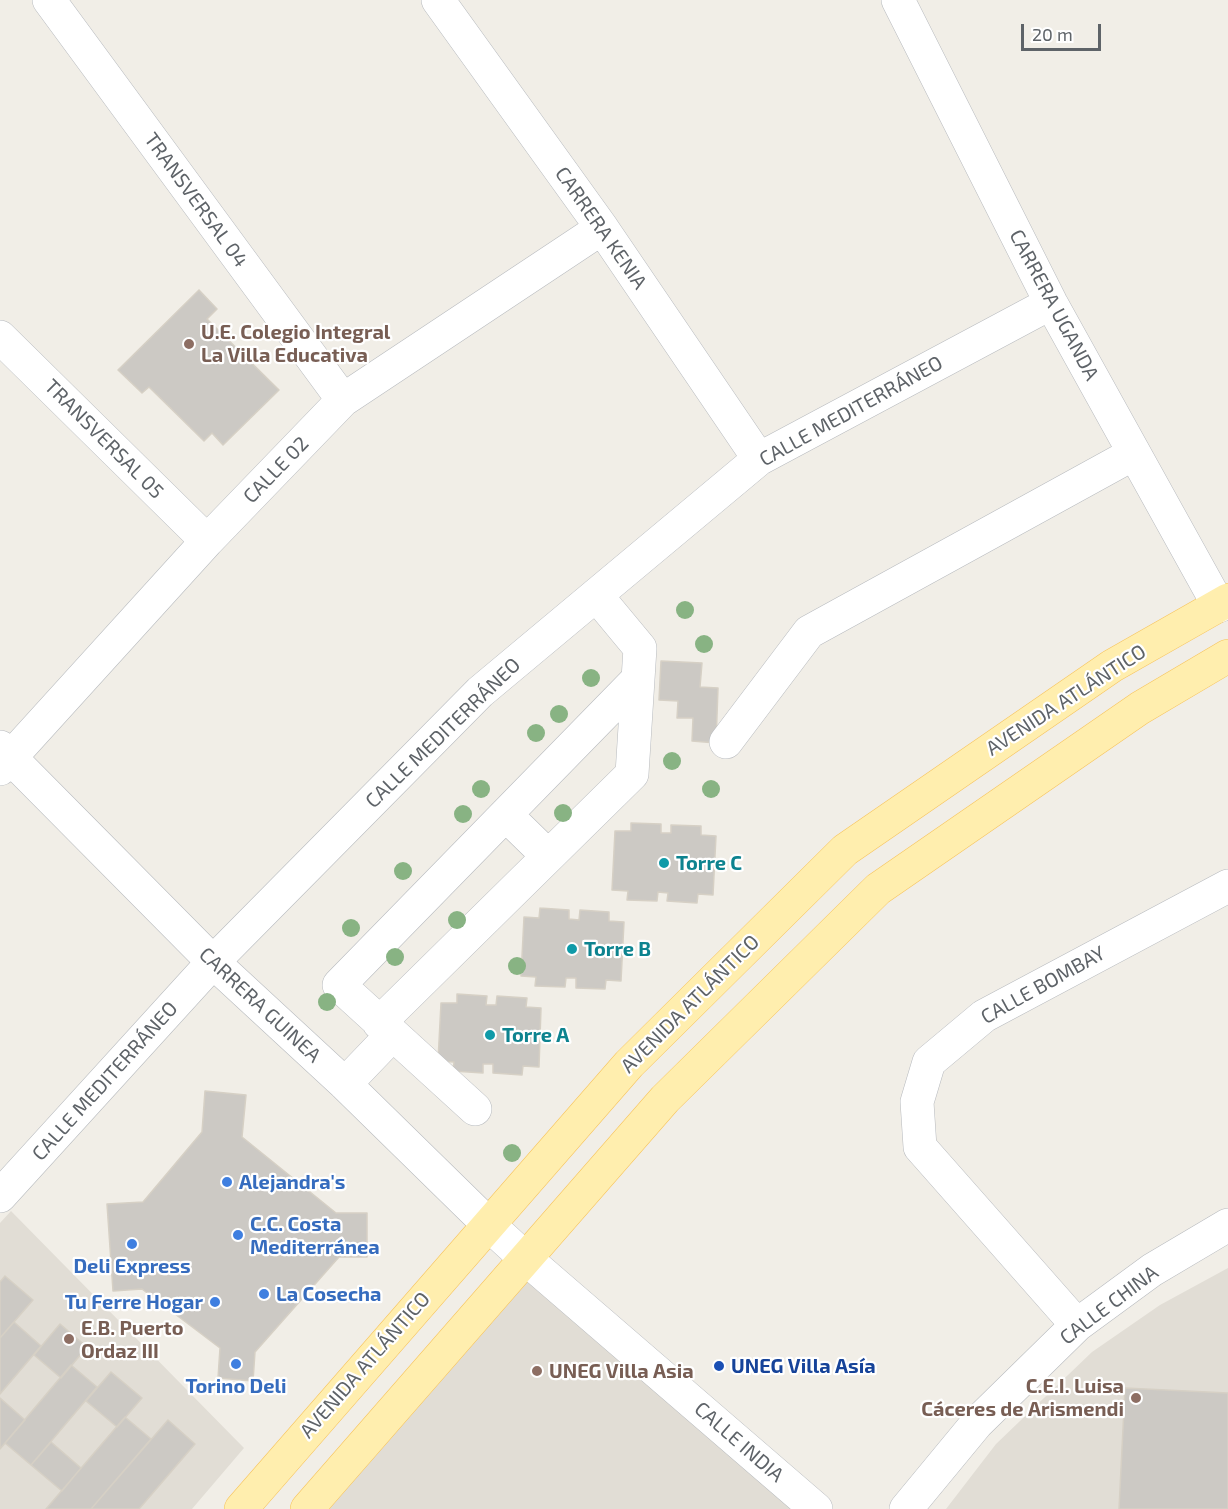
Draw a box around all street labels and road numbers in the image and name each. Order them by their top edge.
street label: TRANSVERSAL 04 [139,128,253,272]
street label: CARRERA KENIA [550,162,652,294]
street label: CARRERA UGANDA [1004,226,1104,384]
street label: CALLE MEDITERRÁNEO [755,351,947,471]
street label: TRANSVERSAL 05 [39,374,169,504]
street label: CALLE 02 [238,432,314,508]
street label: AVENIDA ATLÁNTICO [982,639,1150,761]
street label: CALLE MEDITERRÁNEO [361,653,525,813]
street label: AVENIDA ATLÁNTICO [616,930,764,1078]
street label: CALLE BOMBAY [977,941,1109,1029]
street label: CARRERA GUINEA [194,942,326,1068]
street label: CALLE MEDITERRÁNEO [27,996,183,1166]
street label: CALLE CHINA [1055,1260,1163,1350]
street label: AVENIDA ATLÁNTICO [295,1287,435,1443]
street label: CALLE INDIA [689,1397,789,1487]

